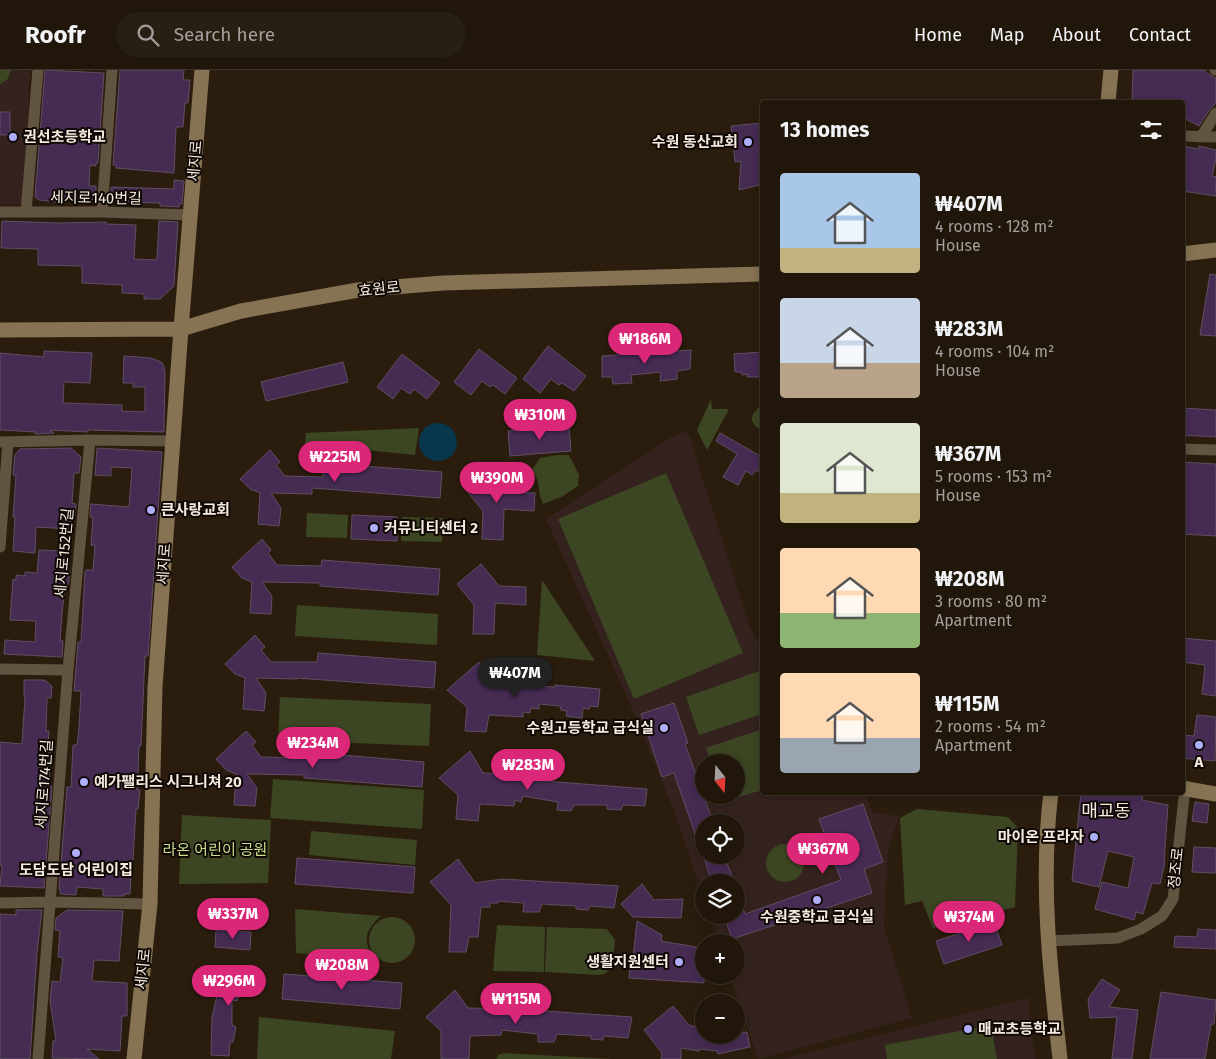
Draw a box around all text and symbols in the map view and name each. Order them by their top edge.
search box [116,12,466,57]
text: Roofr [25,21,86,49]
icon: search [134,21,162,49]
text: Search here [174,23,275,46]
text: Home [914,24,962,46]
text: Map [990,24,1024,46]
text: About [1052,24,1101,46]
text: Contact [1129,24,1191,46]
icon: filters [1137,116,1165,144]
text: 13 homes [780,117,870,143]
place label: 권선초등학교 [23,128,106,146]
marker: 권선초등학교 [7,131,19,143]
place label: 수원 동산교회 [652,133,738,151]
marker: 수원 동산교회 [742,136,754,148]
street label: 세지로 [184,140,206,182]
street label: 세지로140번길 [50,188,142,208]
text: ₩407M [935,191,1003,217]
icon: home [820,193,880,253]
text: 4 rooms · 128 m² [935,217,1054,236]
text: House [935,236,981,255]
street label: 효원로 [357,278,401,300]
text: ₩283M [935,316,1003,342]
icon: home [820,318,880,378]
pin: ₩186M [610,322,680,365]
text: ₩186M [619,329,671,348]
text: 4 rooms · 104 m² [935,342,1054,361]
text: House [935,361,981,380]
pin: ₩310M [505,398,575,441]
text: ₩310M [515,405,565,424]
pin: ₩225M [300,440,370,483]
text: ₩367M [935,441,1001,467]
icon: home [820,443,880,503]
text: ₩225M [309,447,361,466]
pin: ₩390M [462,462,532,504]
text: 5 rooms · 153 m² [935,467,1052,486]
text: ₩390M [471,468,523,487]
text: House [935,486,981,505]
place label: 큰사랑교회 [161,501,230,519]
marker: 큰사랑교회 [145,504,157,516]
street label: 세지로152번길 [51,507,77,599]
place label: 커뮤니티센터 2 [384,519,478,537]
marker: 커뮤니티센터 2 [368,522,380,534]
street label: 세지로 [154,543,174,585]
text: ₩208M [935,566,1005,592]
icon: home [820,568,880,628]
text: 3 rooms · 80 m² [935,592,1047,611]
text: Apartment [935,611,1012,630]
pin: ₩407M [480,656,550,699]
text: ₩407M [489,663,541,682]
text: ₩115M [935,691,1000,717]
icon: home [820,693,880,753]
text: 2 rooms · 54 m² [935,717,1046,736]
place label: 수원고등학교 급식실 [526,719,654,737]
marker: 수원고등학교 급식실 [658,722,670,734]
pin: ₩234M [278,726,348,769]
text: ₩234M [287,733,339,752]
text: Apartment [935,736,1012,755]
street label: 세지로174번길 [32,739,56,829]
marker: A [1193,739,1205,751]
pin: ₩283M [493,748,563,791]
place label: A [1194,753,1205,771]
north arrow [695,754,745,804]
map controls [695,754,745,1044]
text: ₩283M [502,755,554,774]
place label: 예가팰리스 시그니쳐 20 [94,773,242,791]
marker: 예가팰리스 시그니쳐 20 [78,776,90,788]
district label: 매교동 [1081,800,1131,822]
button: locate [695,814,745,864]
place label: 마이온 프라자 [998,828,1084,846]
marker: 마이온 프라자 [1088,831,1100,843]
pin: ₩367M [788,832,858,875]
text: ₩367M [798,839,848,858]
park label: 라온 어린이 공원 [163,841,267,859]
street label: 정조로 [1165,846,1187,890]
marker: 도담도담 어린이집 [70,847,82,859]
place label: 도담도담 어린이집 [19,861,133,879]
button: layers [695,874,745,924]
marker: 수원중학교 급식실 [811,894,823,906]
pin: ₩337M [198,898,268,940]
pin: ₩374M [934,900,1004,943]
text: ₩337M [208,904,258,923]
text: ₩374M [944,907,994,926]
place label: 수원중학교 급식실 [760,908,874,926]
button: + [695,934,745,984]
street label: 세지로 [132,947,154,991]
pin: ₩208M [307,948,377,991]
place label: 생활지원센터 [586,953,669,971]
text: ₩208M [315,955,369,974]
marker: 생활지원센터 [673,956,685,968]
pin: ₩296M [194,964,264,1007]
text: ₩296M [203,971,255,990]
pin: ₩115M [481,982,551,1025]
text: ₩115M [491,989,541,1008]
button: − [695,994,745,1044]
place label: 매교초등학교 [978,1020,1061,1038]
marker: 매교초등학교 [962,1023,974,1035]

